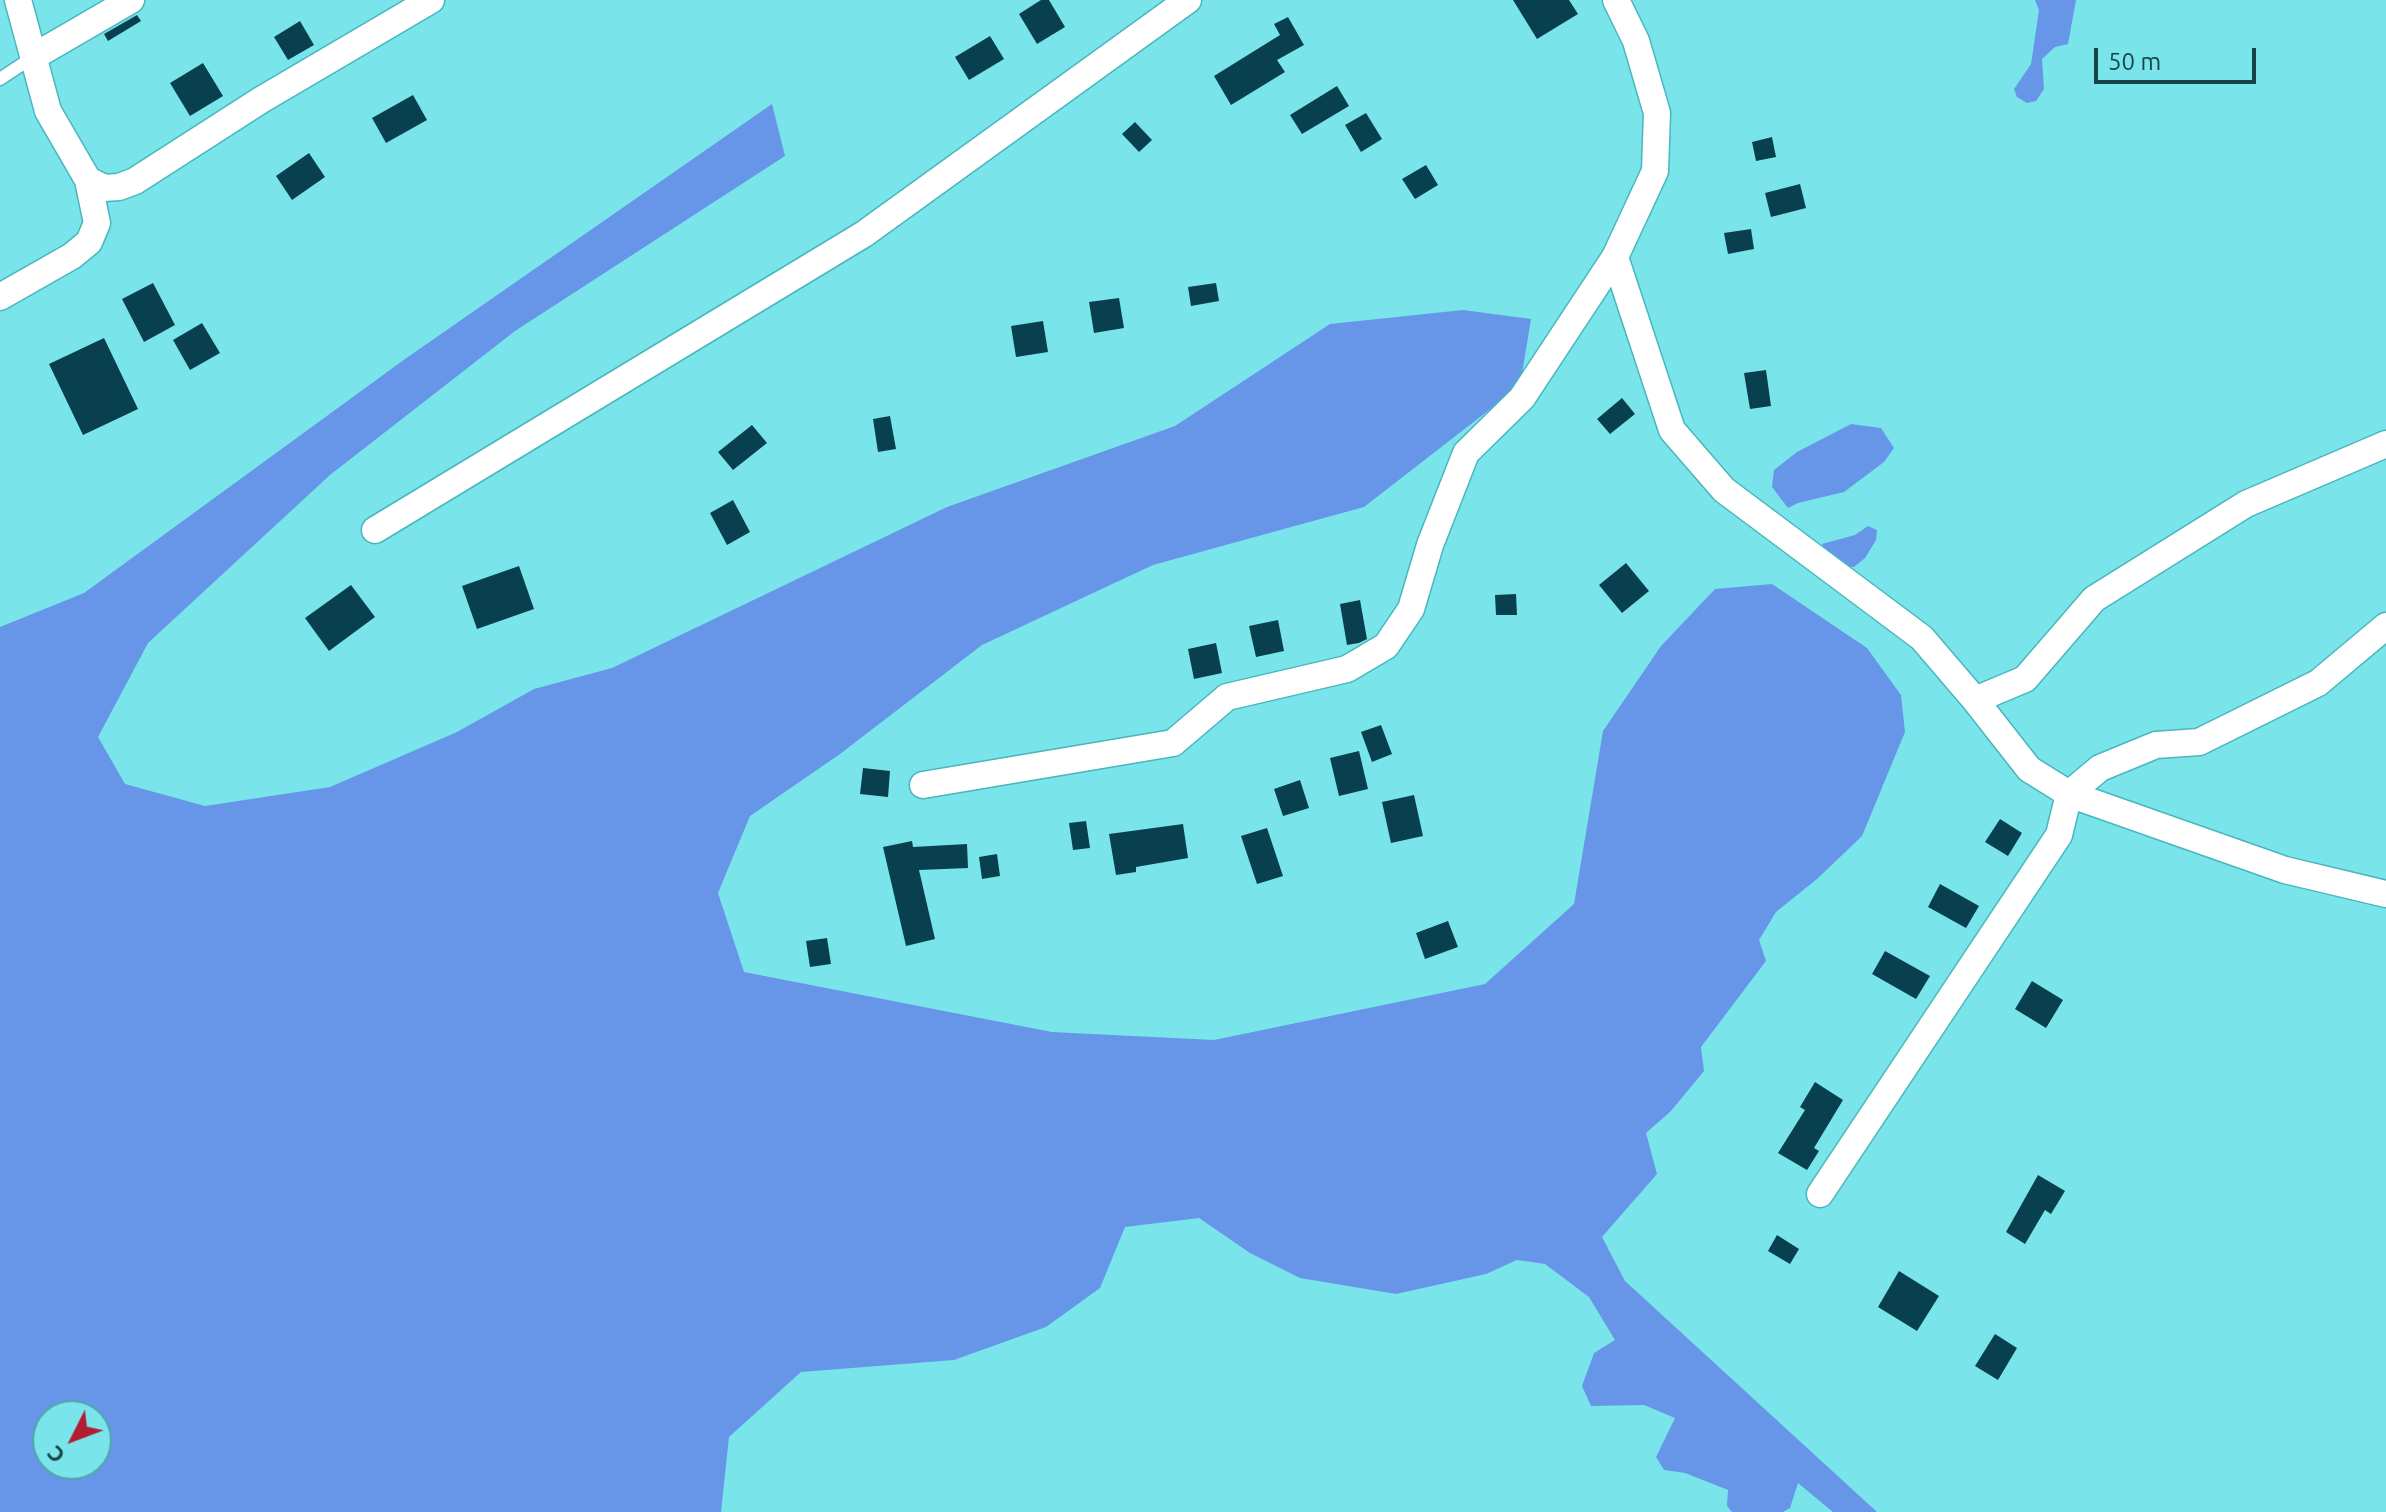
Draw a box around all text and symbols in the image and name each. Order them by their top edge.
scale bar [2098,32,2260,82]
text: 50 m [2108,48,2161,75]
north arrow [32,1400,112,1480]
text: С [41,1441,69,1469]

